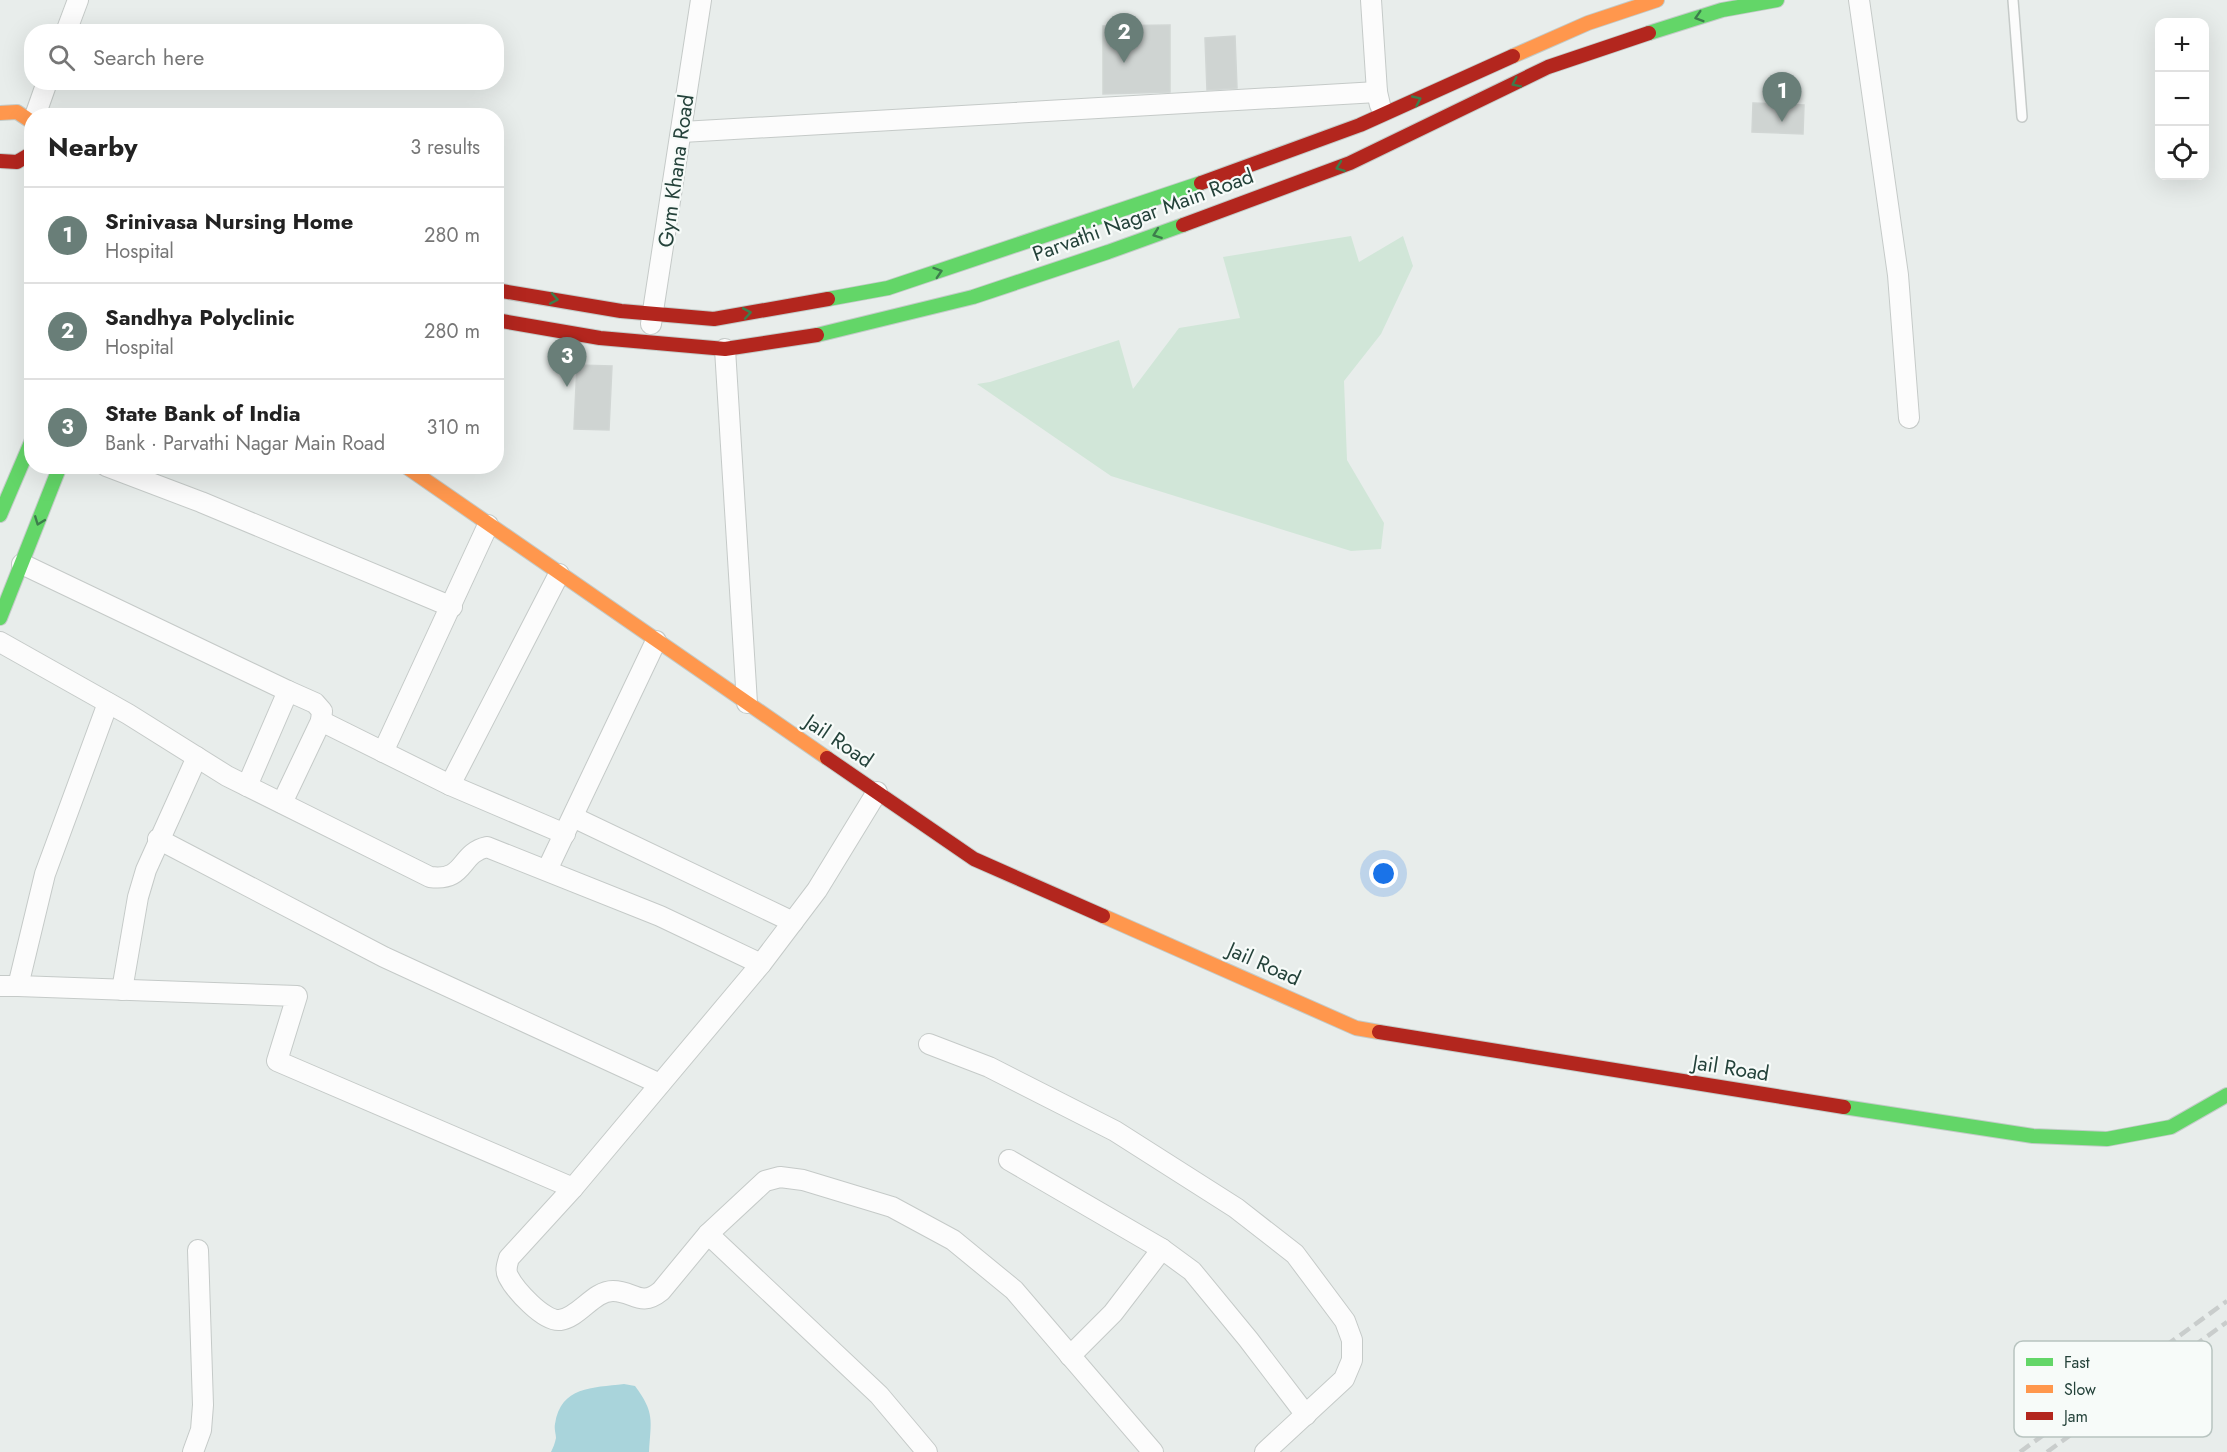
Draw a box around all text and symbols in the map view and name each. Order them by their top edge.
one-way arrow [1694,10,1705,22]
pin: 2 [1104,14,1144,63]
map controls [2155,18,2209,180]
button: + [2155,18,2209,72]
search box [24,24,504,90]
icon: search [45,41,78,74]
text: Search here [93,41,204,73]
pin: 1 [1762,72,1802,122]
button: − [2155,72,2209,126]
one-way arrow [1511,75,1522,87]
street label: Gym Khana Road [650,93,702,249]
one-way arrow [1411,95,1422,107]
button: locate [2155,126,2209,180]
text: Nearby [48,128,137,166]
text: 3 results [410,133,480,162]
one-way arrow [1335,160,1346,172]
street label: Parvathi Nagar Main Road [1028,161,1258,269]
text: Srinivasa Nursing Home [105,205,353,237]
text: 1 [62,221,73,250]
text: 280 m [424,221,480,250]
one-way arrow [1152,227,1163,239]
text: Hospital [105,237,174,266]
one-way arrow [932,266,942,279]
one-way arrow [550,293,559,305]
text: Sandhya Polyclinic [105,301,295,333]
one-way arrow [742,307,752,320]
text: 2 [61,317,74,346]
text: 280 m [424,317,480,346]
text: Hospital [105,333,174,362]
pin: 3 [548,338,586,387]
text: State Bank of India [105,397,301,429]
text: 3 [61,413,74,442]
text: 310 m [426,413,480,442]
text: Bank · Parvathi Nagar Main Road [105,429,385,458]
one-way arrow [33,515,46,526]
street label: Jail Road [796,705,879,775]
your location [1369,859,1398,888]
street label: Jail Road [1220,933,1305,993]
street label: Jail Road [1688,1047,1771,1089]
legend [2014,1341,2212,1437]
text: Fast [2064,1351,2090,1374]
text: Slow [2064,1378,2096,1401]
text: Jam [2062,1405,2088,1428]

